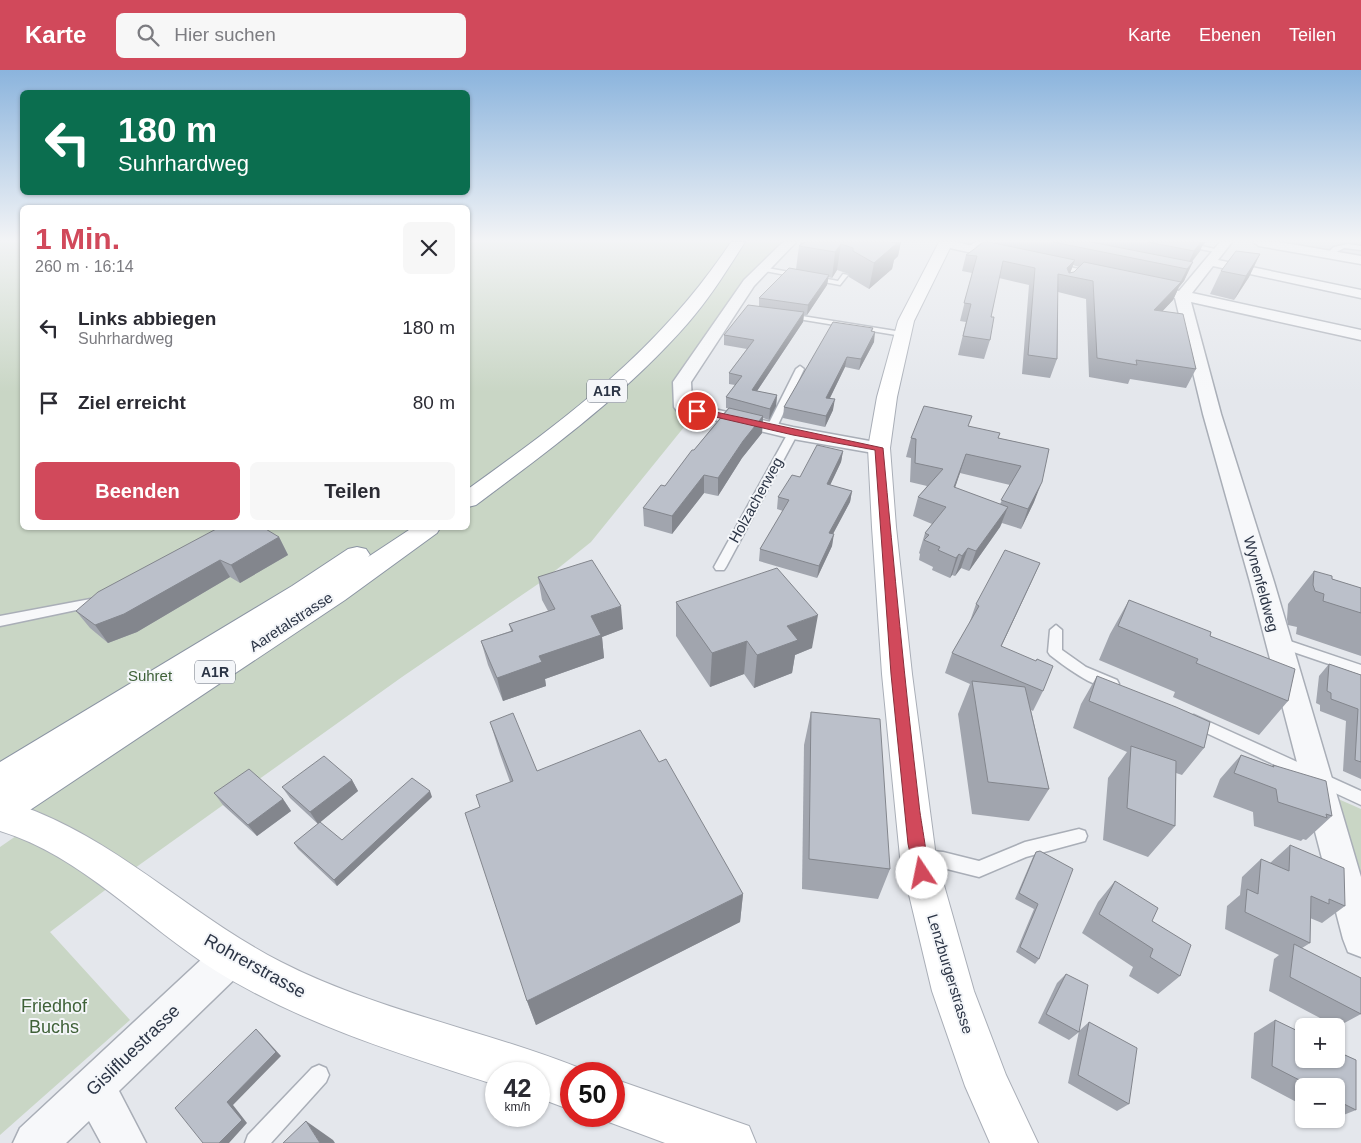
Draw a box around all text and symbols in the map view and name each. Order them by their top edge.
search box [116,13,466,58]
text: Karte [25,21,86,48]
icon: search [134,21,162,49]
text: Hier suchen [174,24,276,45]
text: Karte [1128,25,1171,45]
text: Ebenen [1199,25,1261,45]
text: Teilen [1289,25,1336,45]
icon: left [35,110,100,175]
text: 180 m [118,110,217,149]
text: Suhrhardweg [118,151,249,176]
text: 1 Min. [35,222,120,255]
button: close [403,222,455,274]
text: 260 m · 16:14 [35,258,134,275]
text: Links abbiegen [78,308,216,329]
icon: left [35,314,63,342]
text: 180 m [402,317,455,338]
text: Suhrhardweg [78,330,173,347]
road number: A1R [587,380,627,402]
icon: arrive [35,389,63,417]
pin [676,390,718,432]
text: Ziel erreicht [78,392,186,413]
text: 80 m [413,392,455,413]
icon: arrive [683,397,711,425]
street label: Holzacherweg [725,454,786,545]
button: Beenden [35,462,240,520]
button: Teilen [250,462,455,520]
street label: Wynenfeldweg [1241,534,1282,634]
street label: Aaretalstrasse [246,588,336,655]
road number: A1R [195,660,235,684]
park label: Suhret [128,667,173,684]
position arrow [895,846,947,898]
street label: Lenzburgerstrasse [924,912,977,1036]
street label: Rohrerstrasse [201,930,309,1002]
park label: Friedhof Buchs [21,996,88,1037]
street label: Gislifluestrasse [82,1000,184,1100]
map controls [1295,1018,1345,1128]
button: + [1295,1018,1345,1068]
speed limit sign: 50 [560,1062,625,1127]
text: 42 [504,1074,531,1102]
button: − [1295,1078,1345,1128]
text: km/h [504,1100,531,1114]

